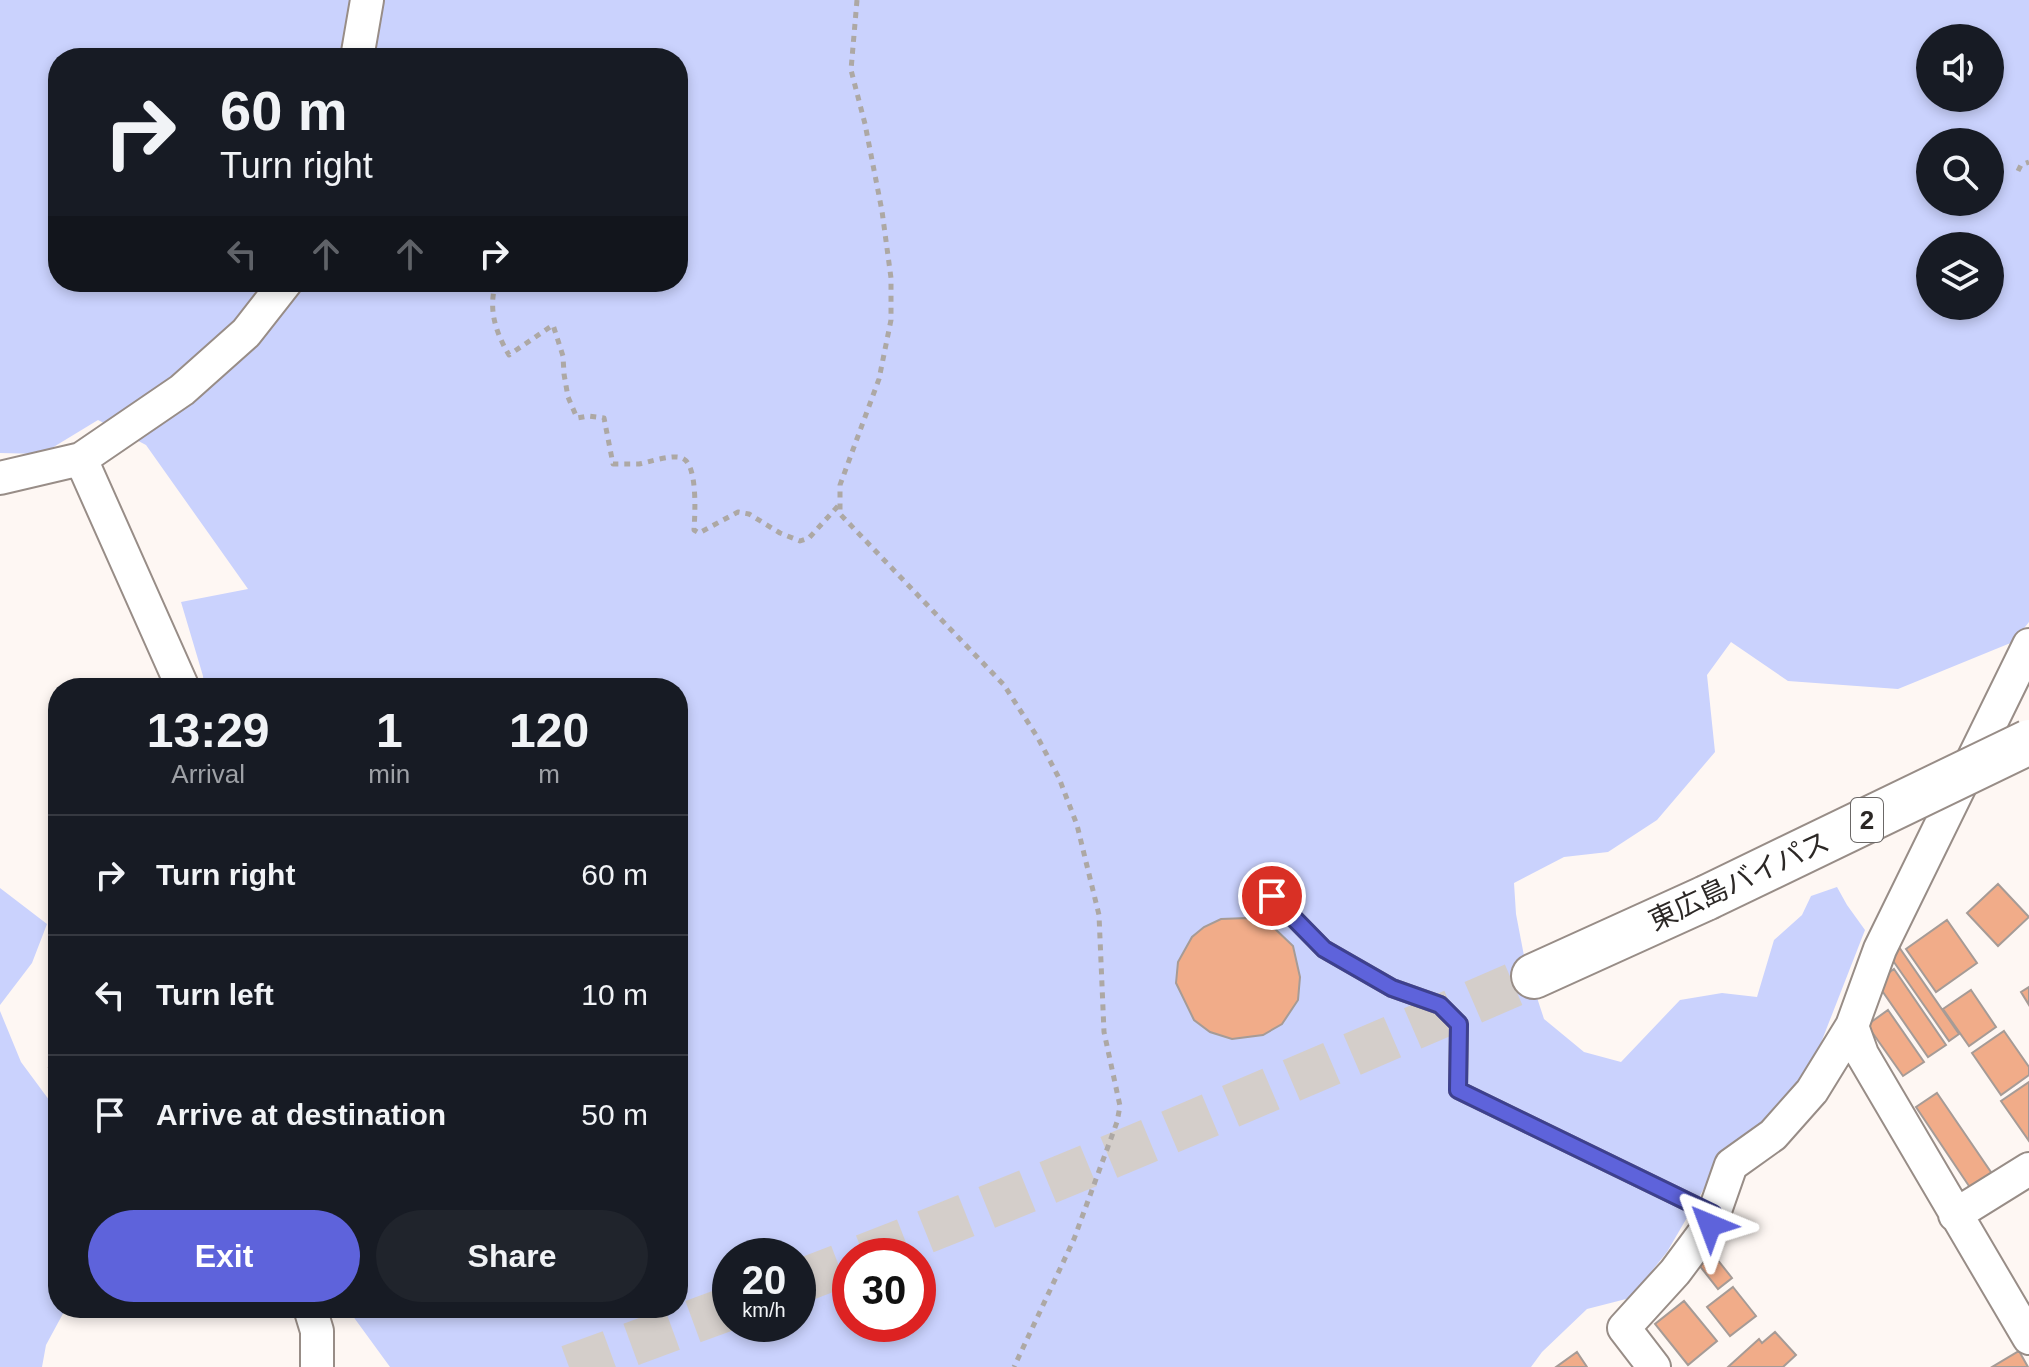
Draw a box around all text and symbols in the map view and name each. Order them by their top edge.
map controls [1916,24,2004,320]
button: sound [1916,24,2004,112]
text: 60 m [220,79,348,142]
icon: right [88,80,192,184]
button: search [1916,128,2004,216]
text: Turn right [220,145,373,186]
icon: left [220,232,264,276]
icon: ahead [304,232,348,276]
icon: ahead [388,232,432,276]
icon: right [472,232,516,276]
button: layers [1916,232,2004,320]
text: 13:29 [147,704,270,757]
text: 1 [376,704,403,757]
text: 120 [509,704,589,757]
text: Arrival [171,759,245,789]
text: min [368,759,410,789]
text: m [538,759,560,789]
road number: 2 [1851,798,1883,842]
street label: 東広島バイパス [1644,826,1834,936]
icon: right [88,853,132,897]
text: Turn right [156,858,295,891]
text: 60 m [581,858,648,891]
pin [1238,862,1306,930]
icon: arrive [1250,874,1294,918]
icon: left [88,973,132,1017]
text: Turn left [156,978,274,1011]
text: 10 m [581,978,648,1011]
icon: arrive [88,1093,132,1137]
text: Arrive at destination [156,1098,446,1131]
text: 50 m [581,1098,648,1131]
position arrow [1668,1183,1752,1267]
button: Exit [88,1210,360,1302]
button: Share [376,1210,648,1302]
speed limit sign: 30 [832,1238,936,1342]
text: 20 [742,1258,786,1302]
text: km/h [742,1299,786,1321]

